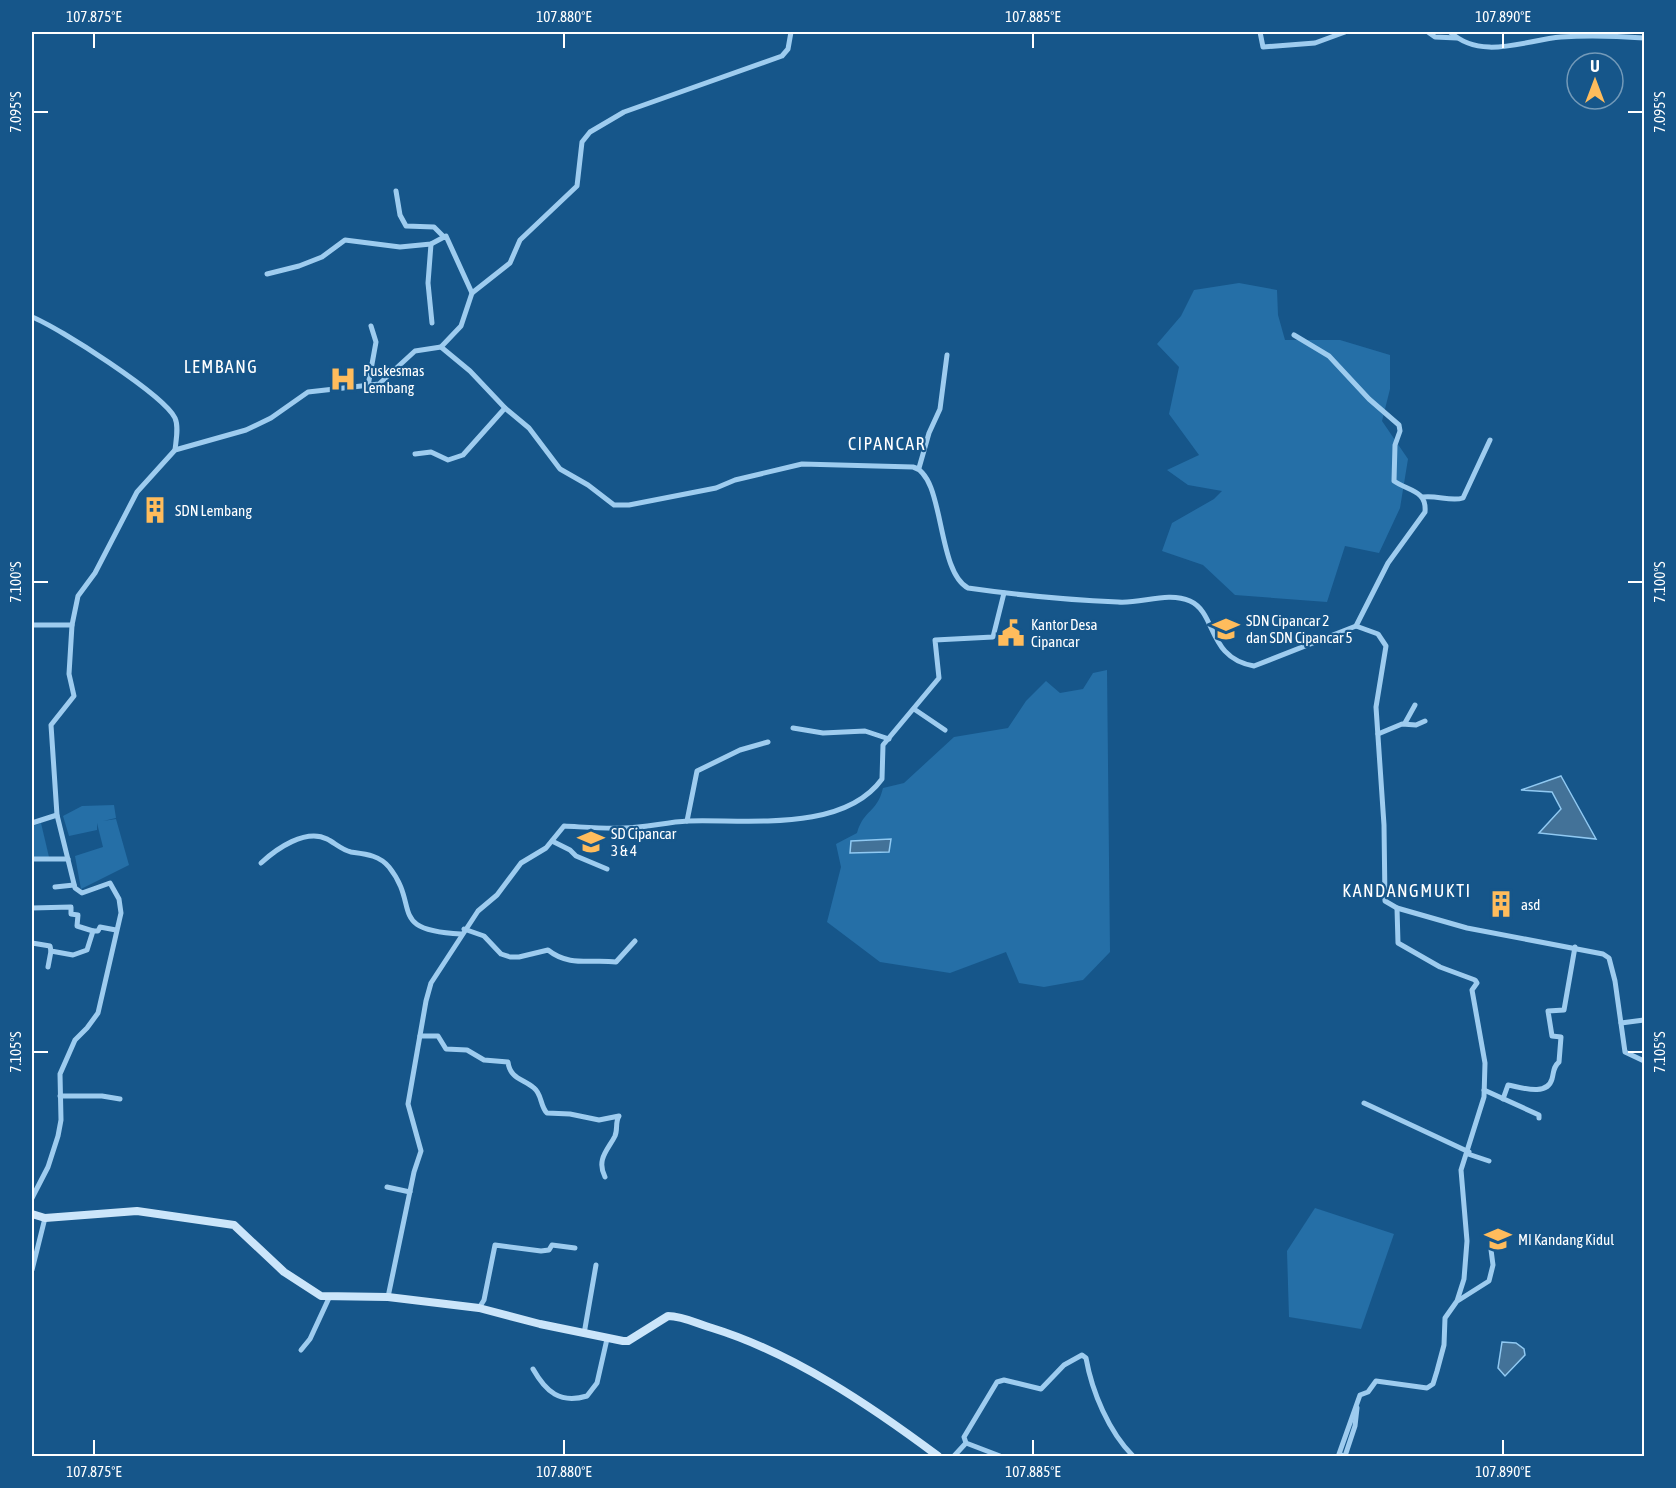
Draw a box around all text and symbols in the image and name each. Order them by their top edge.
text: 107.875°E [66,8,122,25]
text: 107.880°E [536,8,592,25]
text: 107.885°E [1005,8,1061,25]
text: 107.890°E [1475,8,1531,25]
north arrow [1565,51,1625,111]
text: U [1590,57,1600,75]
text: 7.095°S [7,91,24,133]
text: 7.095°S [1651,91,1668,133]
district label: LEMBANG [184,356,258,377]
place label: Puskesmas Lembang [363,362,424,396]
hospital icon: Puskesmas Lembang [328,364,358,394]
district label: CIPANCAR [848,433,926,454]
building icon: SDN Lembang [140,495,170,525]
place label: SDN Lembang [175,502,252,519]
text: 7.100°S [7,561,24,603]
text: 7.100°S [1651,561,1668,603]
place label: SDN Cipancar 2 dan SDN Cipancar 5 [1246,612,1353,646]
school or university icon: SDN Cipancar 2 dan SDN Cipancar 5 [1211,614,1241,644]
place label: Kantor Desa Cipancar [1031,616,1098,650]
public building icon: Kantor Desa Cipancar [996,618,1026,648]
place label: SD Cipancar 3 & 4 [611,825,677,859]
school or university icon: SD Cipancar 3 & 4 [576,827,606,857]
district label: KANDANGMUKTI [1342,880,1472,901]
building icon: asd [1486,889,1516,919]
place label: asd [1521,896,1540,913]
text: 7.105°S [7,1031,24,1073]
text: 7.105°S [1651,1031,1668,1073]
school or university icon: MI Kandang Kidul [1483,1224,1513,1254]
place label: MI Kandang Kidul [1518,1231,1614,1248]
text: 107.875°E [66,1463,122,1480]
text: 107.880°E [536,1463,592,1480]
text: 107.885°E [1005,1463,1061,1480]
text: 107.890°E [1475,1463,1531,1480]

